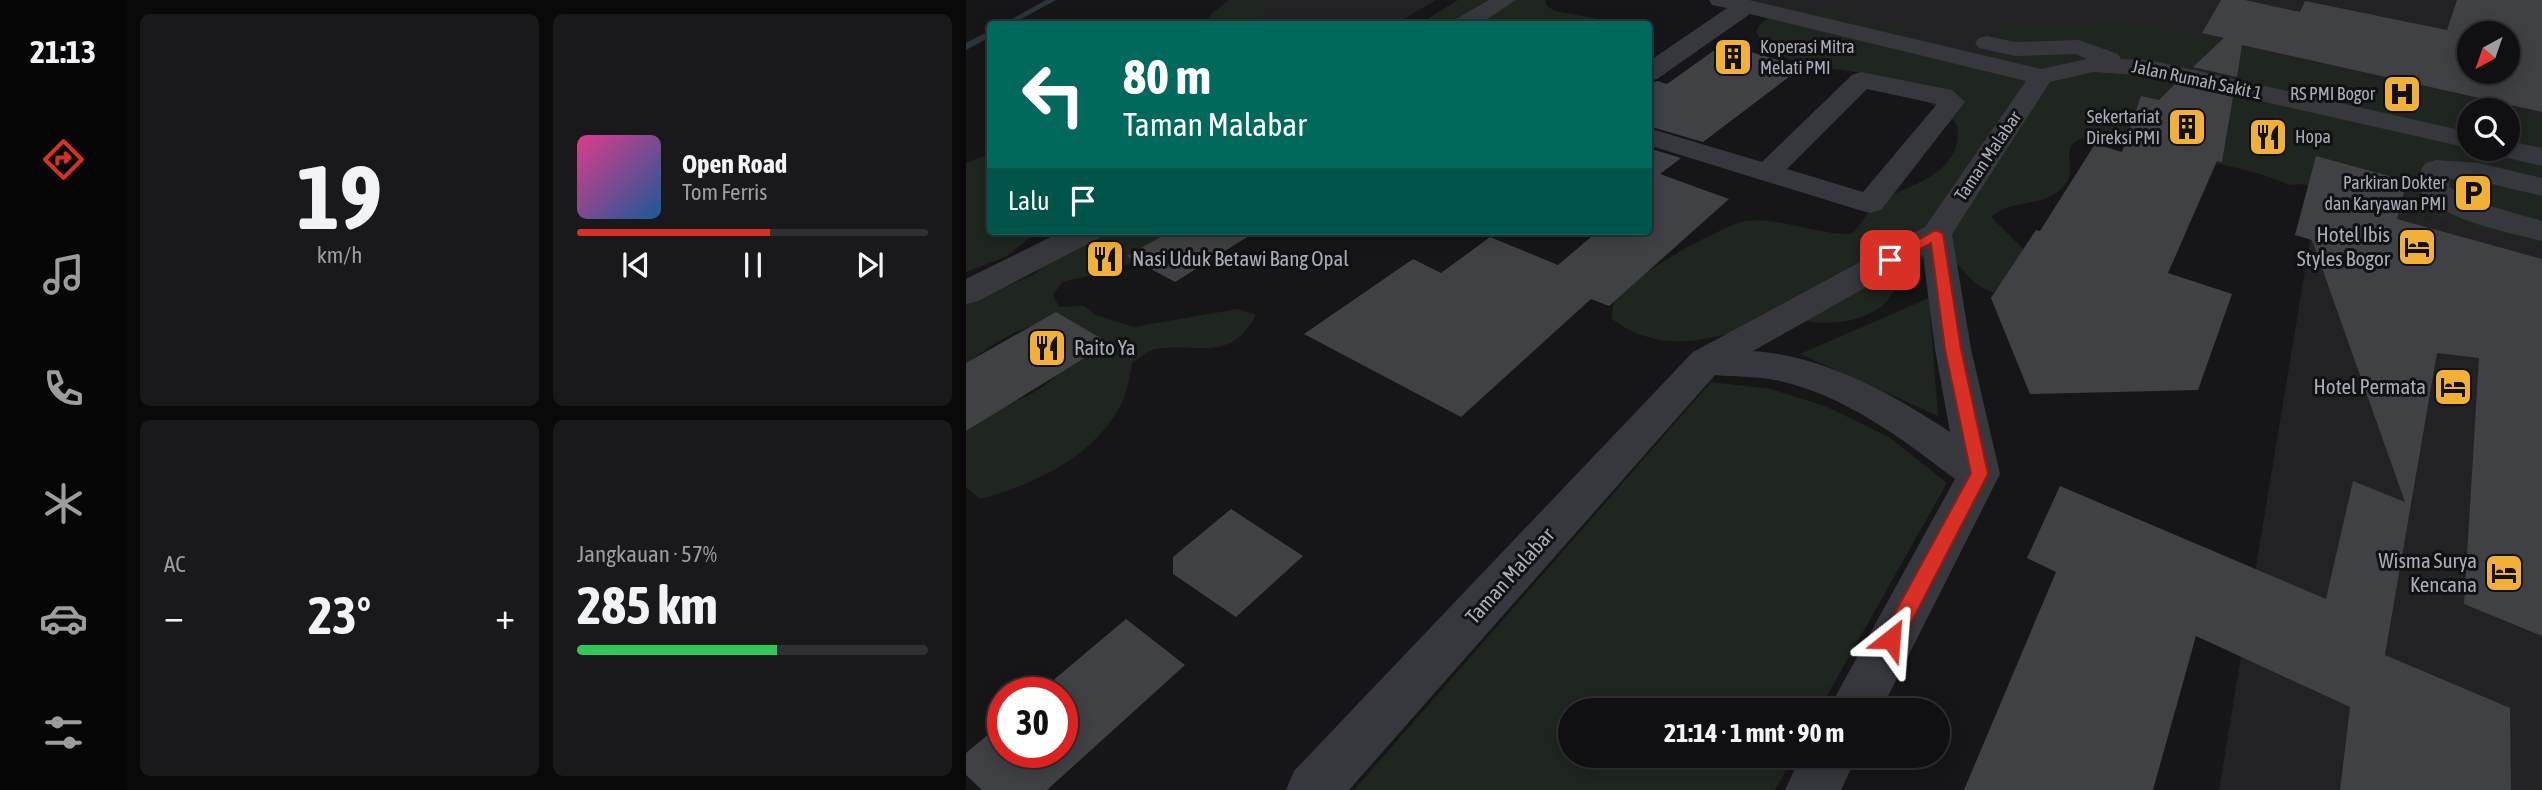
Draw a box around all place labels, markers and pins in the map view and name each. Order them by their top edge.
building icon: Koperasi Mitra Melati PMI [1712,36,1754,78]
place label: Koperasi Mitra Melati PMI [1760,36,1855,78]
hospital icon: RS PMI Bogor [2381,73,2423,115]
place label: RS PMI Bogor [2290,83,2376,104]
place label: Sekertariat Direksi PMI [2086,106,2160,148]
building icon: Sekertariat Direksi PMI [2166,106,2208,148]
restaurant icon: Hopa [2247,116,2289,158]
place label: Hopa [2295,126,2331,147]
place label: Parkiran Dokter dan Karyawan PMI [2325,172,2447,214]
parking icon: Parkiran Dokter dan Karyawan PMI [2452,172,2494,214]
place label: Hotel Ibis Styles Bogor [2297,222,2391,270]
hotel icon: Hotel Ibis Styles Bogor [2396,226,2438,268]
pin [1860,230,1920,290]
restaurant icon: Nasi Uduk Betawi Bang Opal [1084,238,1126,280]
place label: Nasi Uduk Betawi Bang Opal [1132,246,1349,270]
restaurant icon: Raito Ya [1026,327,1068,369]
place label: Raito Ya [1074,335,1136,359]
hotel icon: Hotel Permata [2432,366,2474,408]
place label: Hotel Permata [2314,374,2426,398]
place label: Wisma Surya Kencana [2378,548,2477,596]
hotel icon: Wisma Surya Kencana [2483,552,2525,594]

